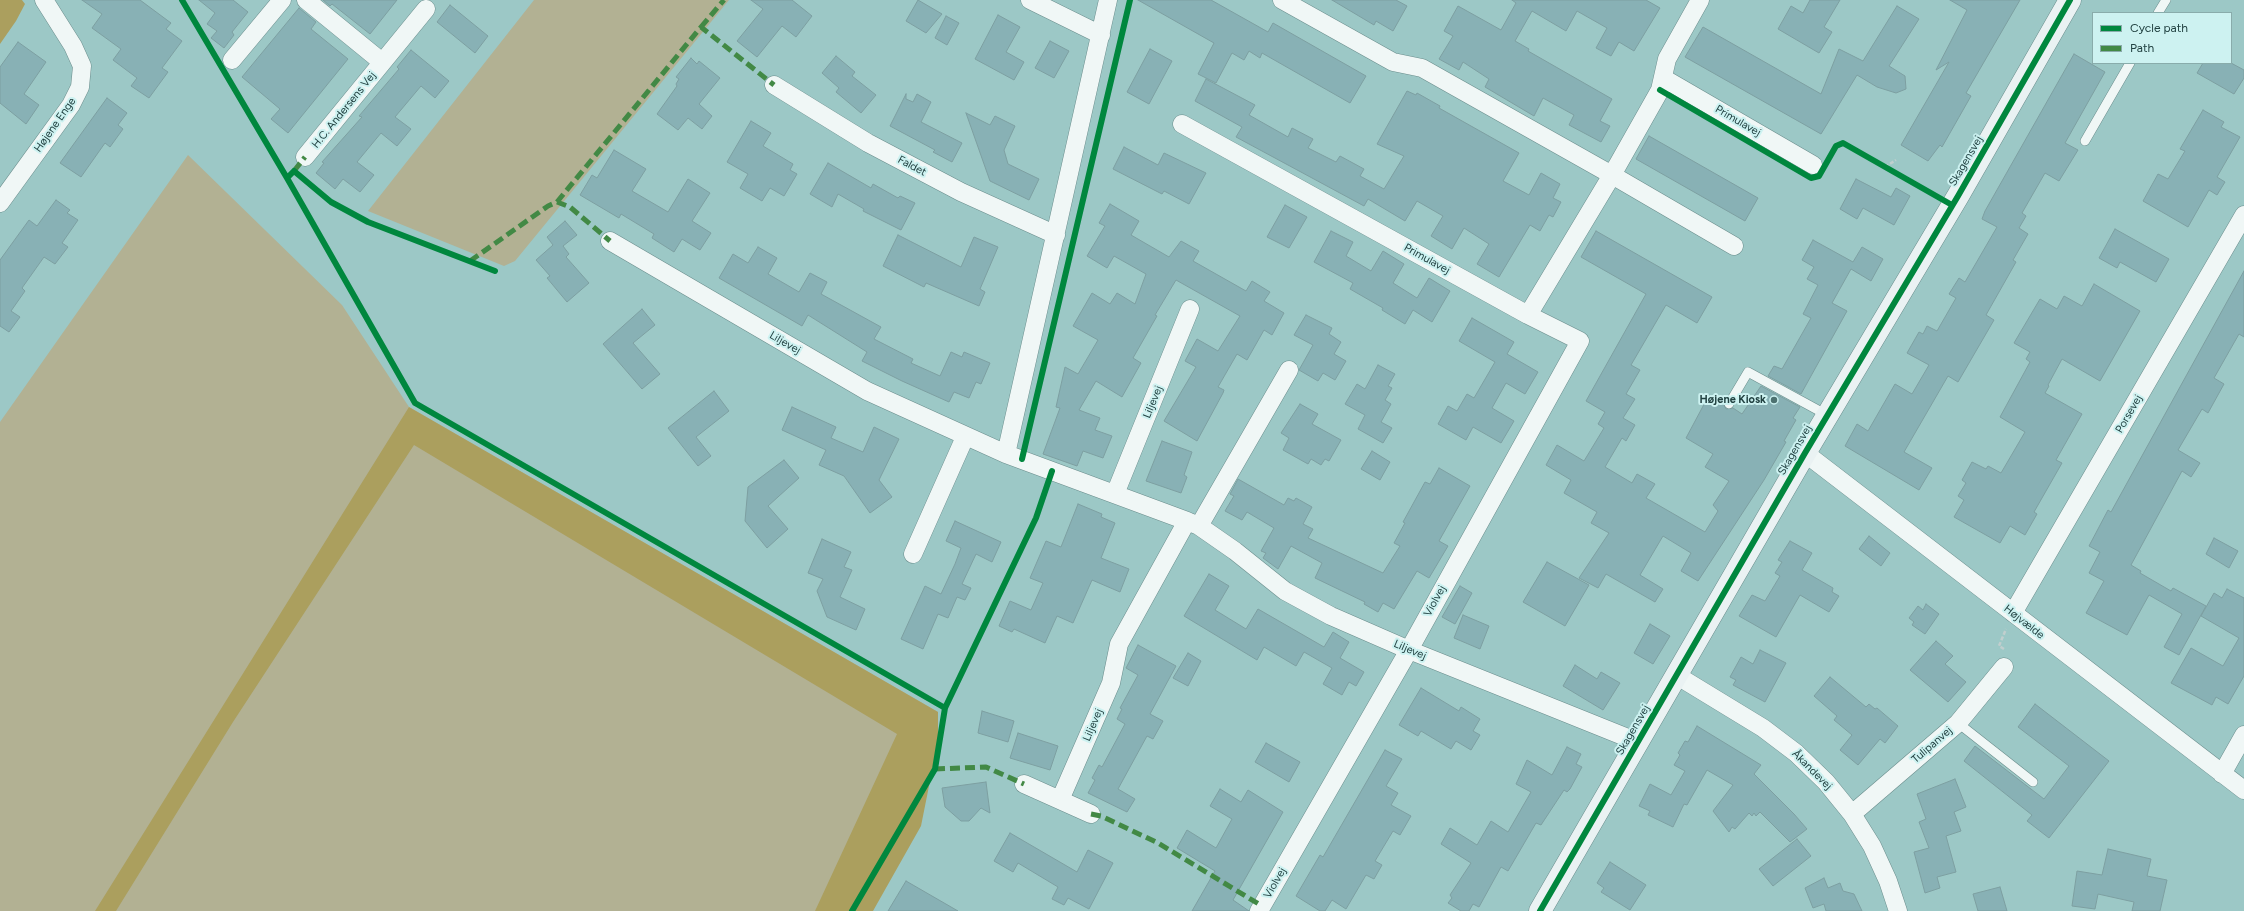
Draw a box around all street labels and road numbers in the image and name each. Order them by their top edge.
street label: H.C. Andersens Vej [309,69,379,151]
street label: Højene Enge [31,95,79,155]
street label: Primulavej [1713,103,1763,139]
street label: Skagensvej [1946,134,1986,188]
street label: Faldet [895,153,929,179]
street label: Primulavej [1402,241,1452,277]
street label: Liljevej [767,329,803,357]
street label: Liljevej [1140,384,1166,420]
street label: Porsevej [2113,393,2145,435]
street label: Skagensvej [1775,423,1815,477]
street label: Violvej [1421,583,1449,619]
street label: Højvælde [2001,602,2047,642]
street label: Liljevej [1392,637,1428,663]
street label: Skagensvej [1613,703,1653,757]
street label: Liljevej [1080,707,1106,743]
street label: Tulipanvej [1909,724,1955,766]
street label: Åkandevej [1789,747,1835,793]
street label: Violvej [1261,865,1289,901]

